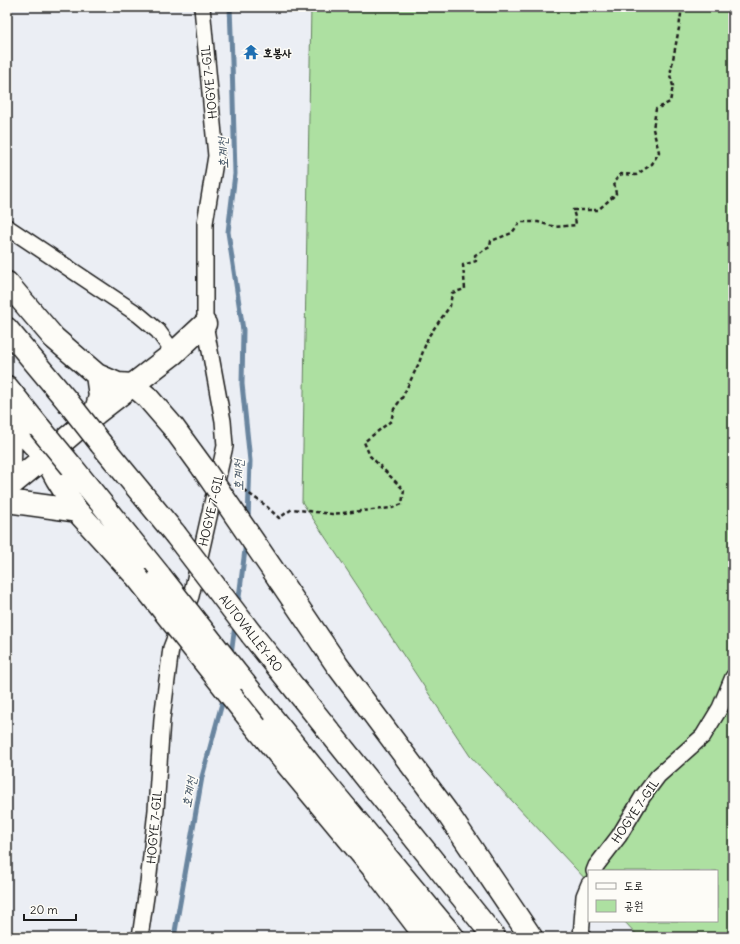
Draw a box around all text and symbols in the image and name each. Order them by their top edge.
temple icon: 호봉사 [242,43,260,61]
street label: HOGYE 7-GIL [198,44,220,120]
place label: 호봉사 [263,45,292,60]
water label: 호계천 [214,135,232,169]
water label: 호계천 [230,458,247,491]
street label: HOGYE 7-GIL [195,472,227,548]
street label: AUTOVALLEY-RO [216,591,286,675]
water label: 호계천 [178,773,201,809]
street label: HOGYE 7-GIL [608,776,662,846]
street label: HOGYE 7-GIL [143,789,165,865]
legend [588,870,718,922]
text: 도로 [624,878,643,893]
scale bar [24,896,76,922]
text: 공원 [624,898,643,913]
text: 20 m [30,902,58,917]

